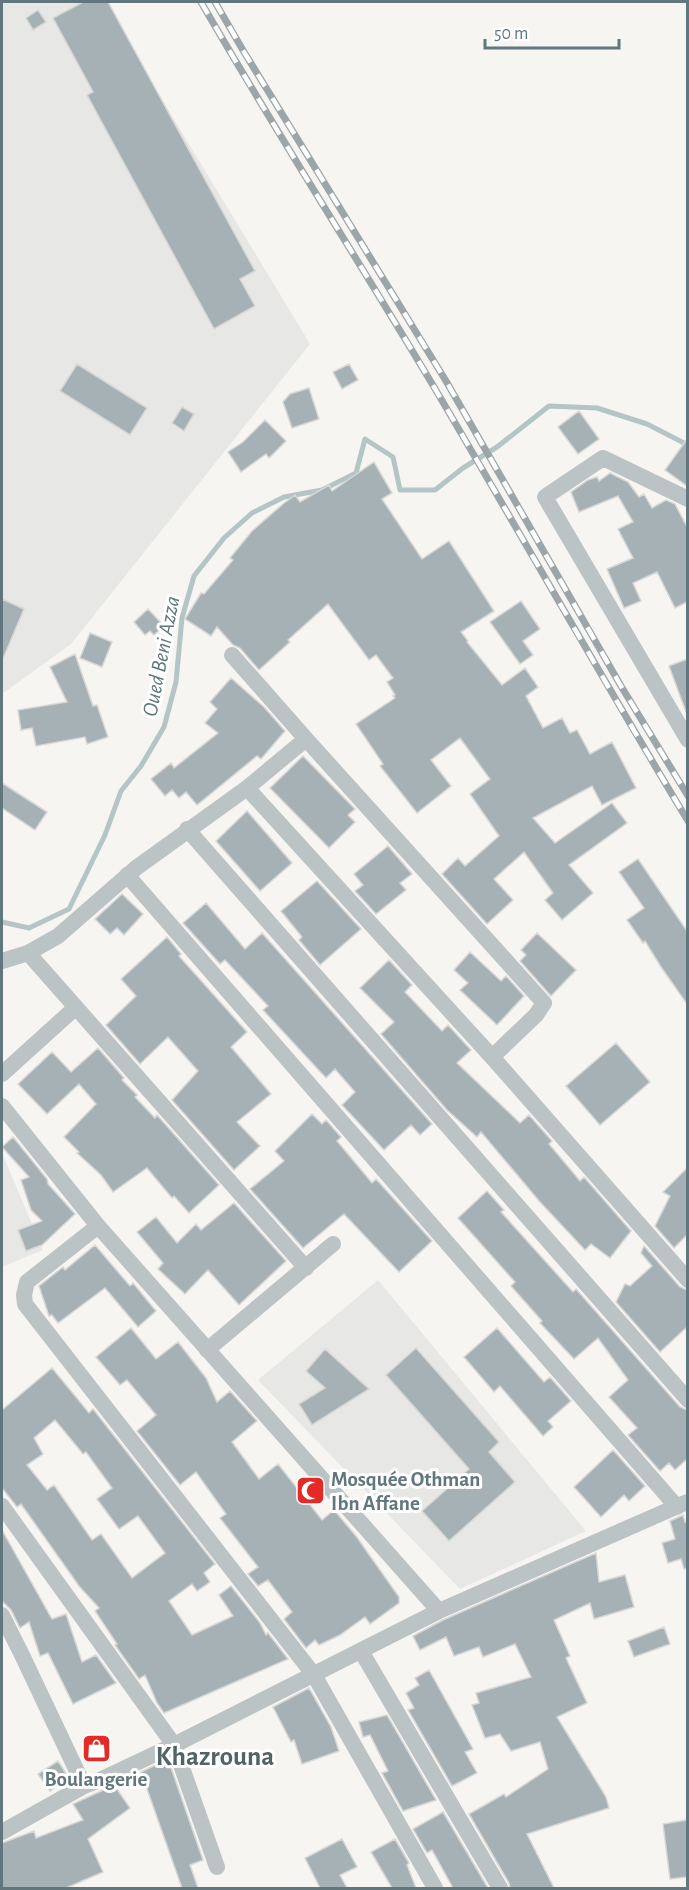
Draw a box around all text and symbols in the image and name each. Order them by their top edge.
scale bar [485,12,618,50]
text: 50 m [494,25,528,43]
water label: Oued Beni Azza [139,594,183,718]
place label: Mosquée Othman Ibn Affane [331,1469,480,1514]
mosque icon: Mosquée Othman Ibn Affane [294,1475,326,1507]
shop icon: Boulangerie [80,1732,112,1764]
district label: Khazrouna [156,1743,274,1770]
place label: Boulangerie [44,1769,148,1790]

